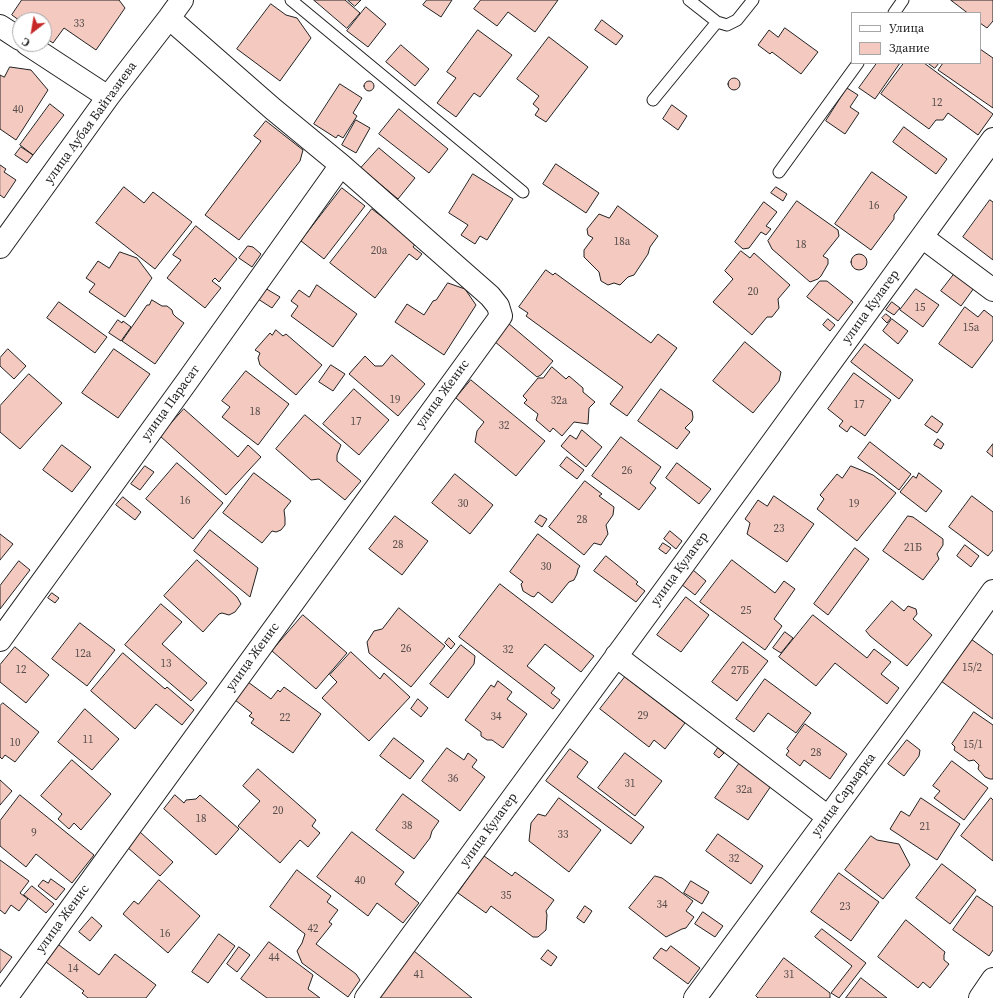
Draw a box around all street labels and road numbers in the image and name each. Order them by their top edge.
street label: улица Аубая Байгазиева [41,59,141,187]
street label: улица Кулагер [839,267,903,347]
street label: улица Женис [413,357,473,431]
street label: улица Парасат [138,362,204,444]
street label: улица Кулагер [648,529,712,609]
street label: улица Женис [223,620,283,694]
street label: улица Сарыарка [809,750,879,840]
street label: улица Кулагер [457,790,521,870]
street label: улица Женис [33,882,93,956]

